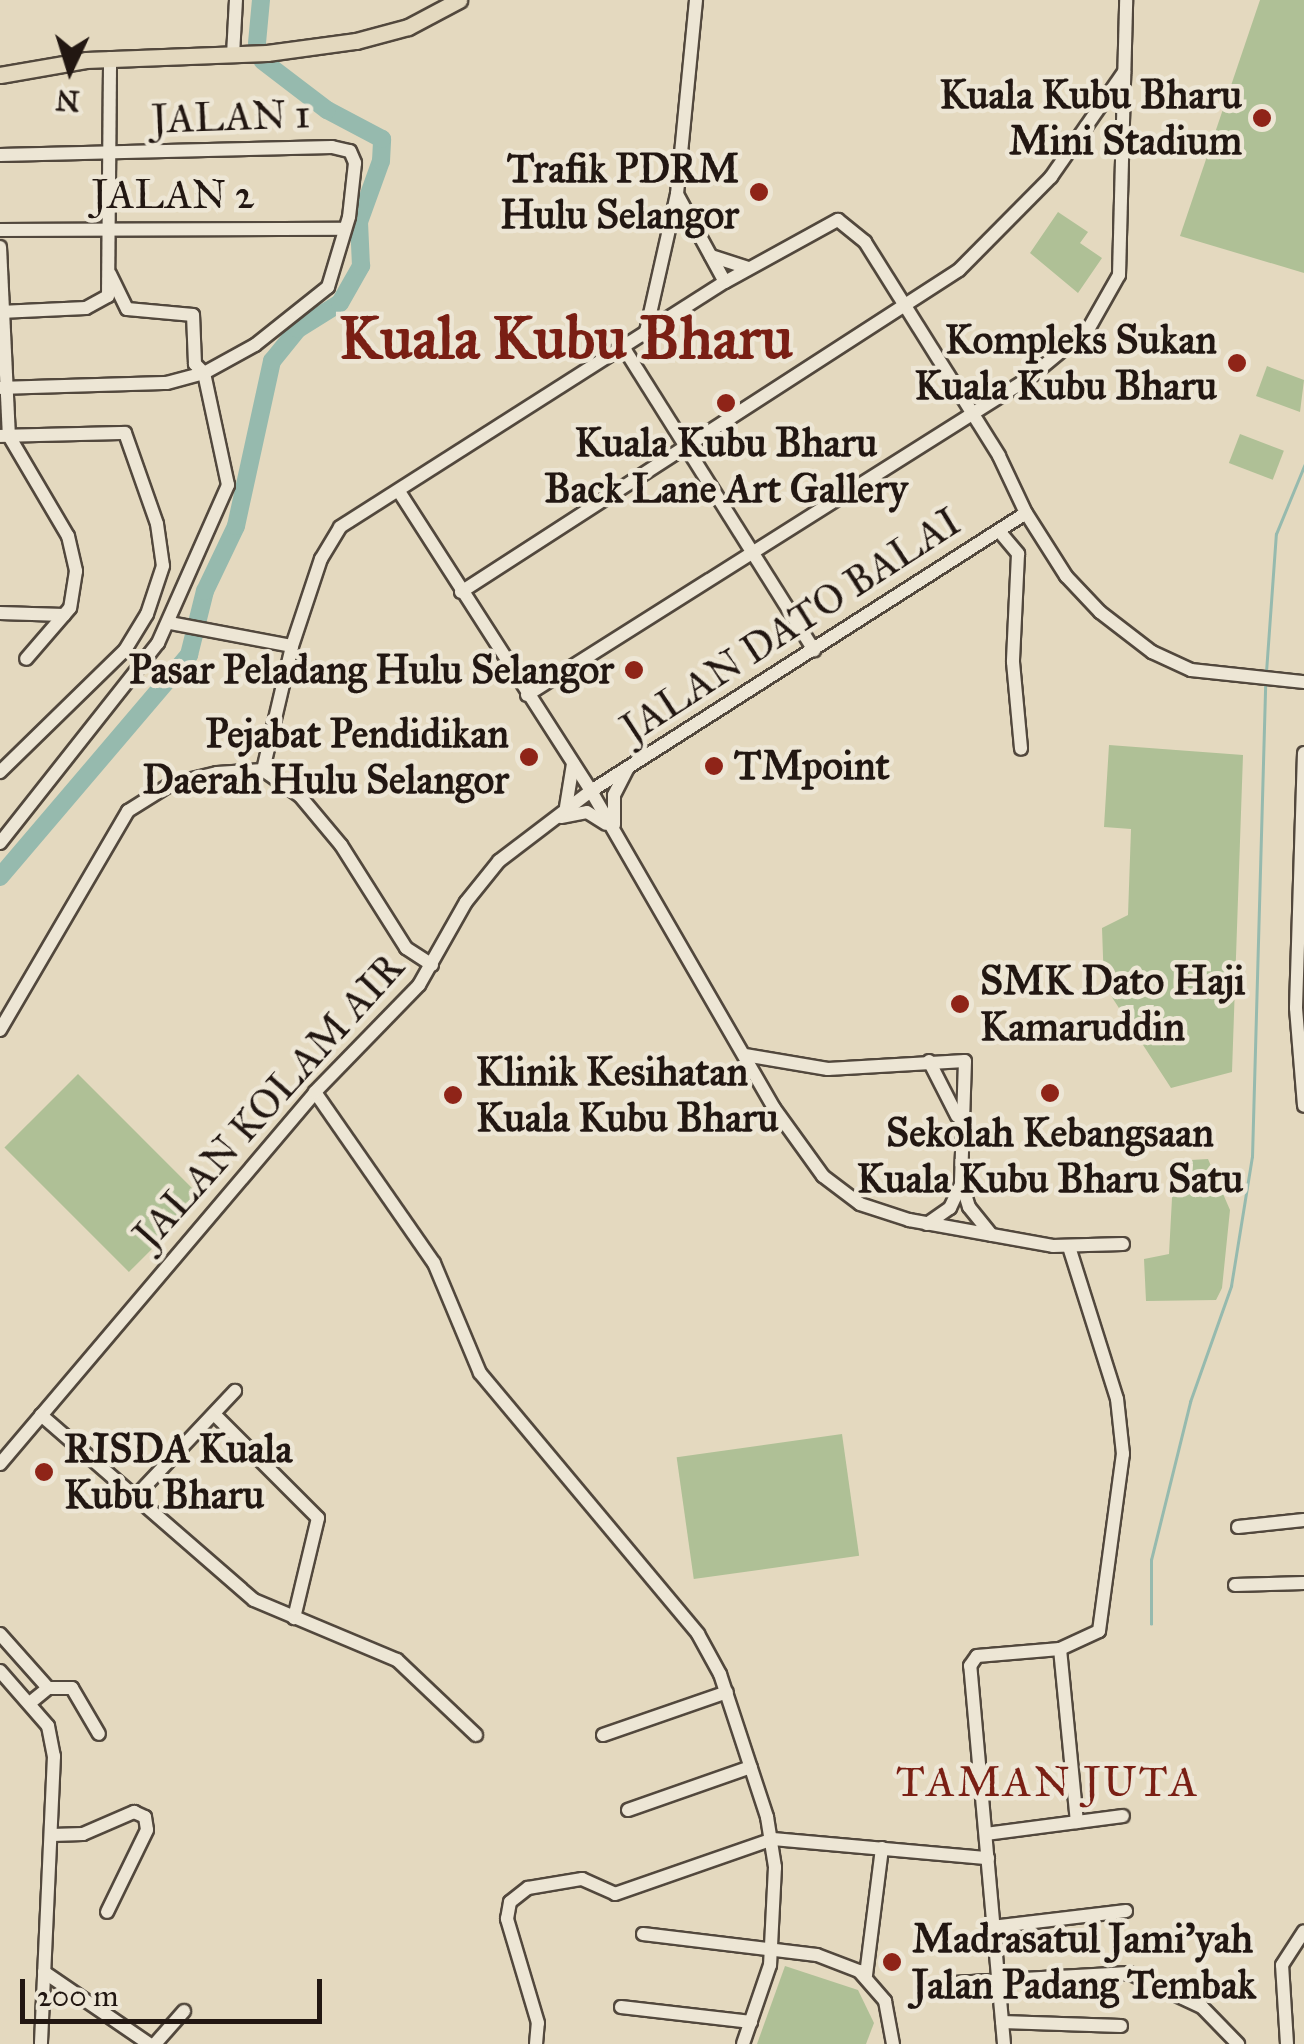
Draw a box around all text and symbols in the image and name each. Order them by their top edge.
north arrow [20,20,120,120]
place label: Kuala Kubu Bharu Mini Stadium [939,71,1242,165]
text: N [55,82,81,119]
street label: JALAN 1 [151,90,311,144]
marker: Kuala Kubu Bharu Mini Stadium [1251,107,1273,129]
place label: Trafik PDRM Hulu Selangor [500,145,739,239]
street label: JALAN 2 [92,171,254,219]
marker: Trafik PDRM Hulu Selangor [748,181,770,203]
district label: Kuala Kubu Bharu [339,301,793,373]
place label: Kompleks Sukan Kuala Kubu Bharu [914,316,1217,410]
marker: Kompleks Sukan Kuala Kubu Bharu [1226,352,1248,374]
marker: Kuala Kubu Bharu Back Lane Art Gallery [715,392,737,414]
place label: Kuala Kubu Bharu Back Lane Art Gallery [544,419,908,513]
street label: JALAN DATO BALAI [613,497,969,753]
place label: Pasar Peladang Hulu Selangor [129,646,614,694]
marker: Pasar Peladang Hulu Selangor [623,659,645,681]
place label: Pejabat Pendidikan Daerah Hulu Selangor [142,710,509,804]
place label: TMpoint [734,742,890,790]
marker: Pejabat Pendidikan Daerah Hulu Selangor [518,746,540,768]
marker: TMpoint [703,755,725,777]
street label: JALAN KOLAM AIR [124,944,414,1258]
place label: SMK Dato Haji Kamaruddin [980,957,1245,1051]
marker: SMK Dato Haji Kamaruddin [949,993,971,1015]
place label: Klinik Kesihatan Kuala Kubu Bharu [476,1048,779,1142]
marker: Klinik Kesihatan Kuala Kubu Bharu [440,1082,466,1108]
marker: Sekolah Kebangsaan Kuala Kubu Bharu Satu [1039,1082,1061,1104]
place label: Sekolah Kebangsaan Kuala Kubu Bharu Satu [857,1109,1243,1203]
place label: RISDA Kuala Kubu Bharu [64,1425,292,1519]
marker: RISDA Kuala Kubu Bharu [33,1461,55,1483]
district label: TAMAN JUTA [896,1757,1200,1807]
place label: Madrasatul Jami'yah Jalan Padang Tembak [912,1915,1256,2009]
marker: Madrasatul Jami'yah Jalan Padang Tembak [881,1951,903,1973]
scale bar [25,1959,328,2021]
text: 200 m [37,1978,118,2014]

